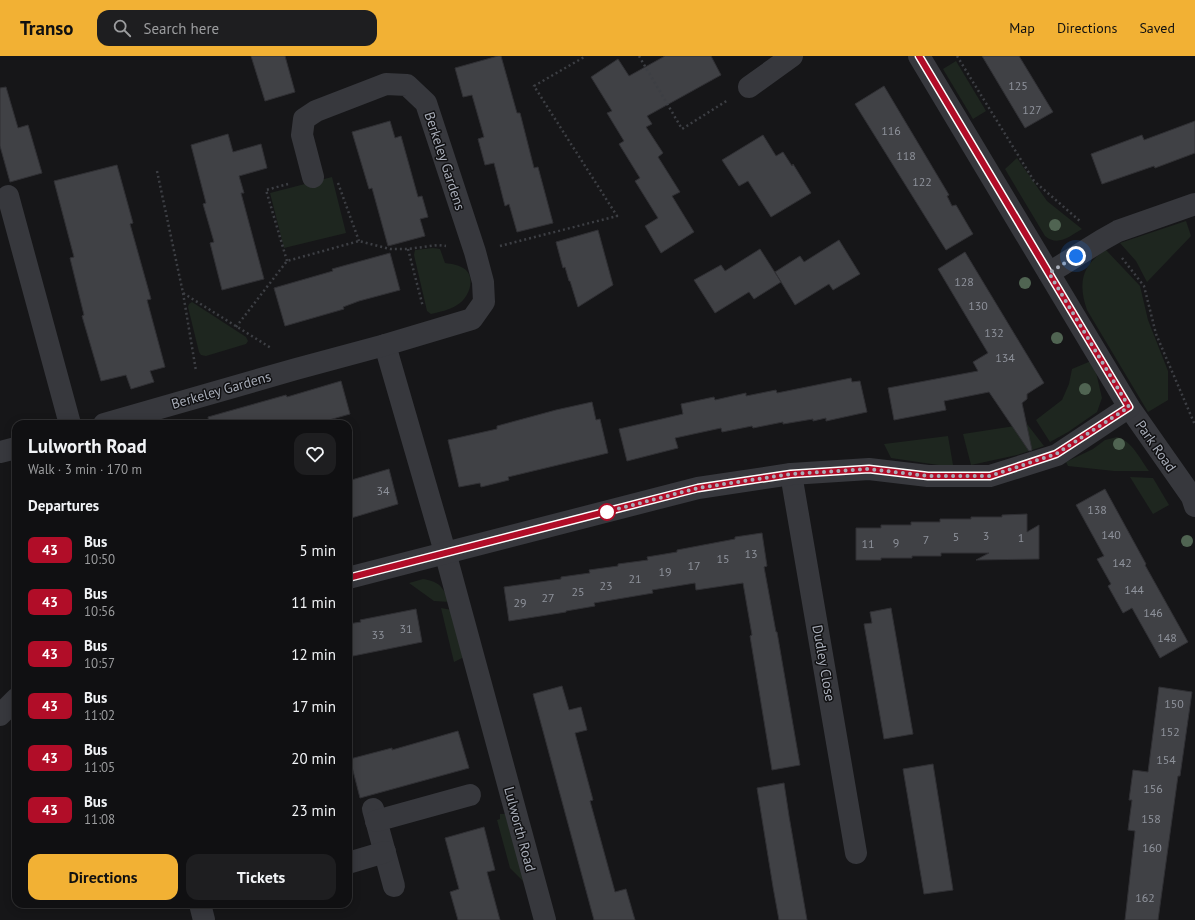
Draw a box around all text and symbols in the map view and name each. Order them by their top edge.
search box [97,10,377,46]
text: Transo [20,16,73,40]
icon: search [111,17,133,39]
text: Search here [143,19,219,38]
text: Map [1009,19,1035,37]
text: Directions [1057,19,1117,37]
text: Saved [1139,19,1175,37]
house number: 125 [1008,78,1028,93]
house number: 127 [1022,102,1042,117]
street label: Berkeley Gardens [421,109,469,213]
house number: 116 [881,123,901,138]
house number: 118 [896,148,916,163]
house number: 122 [912,174,932,189]
your location [1066,246,1086,266]
house number: 128 [954,274,974,289]
house number: 130 [968,298,988,313]
house number: 132 [984,325,1004,340]
house number: 134 [995,350,1015,365]
street label: Berkeley Gardens [169,367,273,413]
street label: Park Road [1132,417,1180,475]
button: heart [294,433,336,475]
text: Lulworth Road [28,434,147,458]
text: Walk · 3 min · 170 m [28,461,142,478]
house number: 34 [376,483,390,498]
text: Departures [28,496,99,515]
house number: 138 [1087,502,1107,517]
unlabelled marker [598,503,616,521]
house number: 140 [1101,527,1121,542]
house number: 3 [983,528,989,543]
house number: 5 [953,529,959,544]
house number: 1 [1018,530,1024,545]
text: Bus [84,532,107,551]
house number: 7 [923,532,929,547]
house number: 9 [893,535,899,550]
house number: 11 [861,536,875,551]
text: 43 [42,541,58,559]
text: 5 min [299,541,336,560]
house number: 13 [744,546,758,561]
text: 10:50 [84,551,115,568]
house number: 15 [716,551,730,566]
house number: 142 [1112,555,1132,570]
house number: 17 [687,558,701,573]
house number: 19 [658,564,672,579]
house number: 21 [628,571,642,586]
house number: 23 [599,578,613,593]
house number: 144 [1124,582,1144,597]
text: Bus [84,584,107,603]
house number: 25 [571,584,585,599]
house number: 27 [541,590,555,605]
text: 43 [42,593,58,611]
text: 11 min [291,593,336,612]
house number: 29 [513,595,527,610]
text: 10:56 [84,603,115,620]
house number: 146 [1143,605,1163,620]
house number: 31 [399,621,413,636]
street label: Dudley Close [808,623,840,703]
house number: 33 [371,627,385,642]
house number: 148 [1157,630,1177,645]
text: Bus [84,636,107,655]
text: 43 [42,645,58,663]
text: 12 min [291,645,336,664]
text: 10:57 [84,655,115,672]
text: Bus [84,688,107,707]
house number: 150 [1164,696,1184,711]
text: 43 [42,697,58,715]
text: 17 min [292,697,336,716]
text: 11:02 [84,707,115,724]
house number: 152 [1160,724,1180,739]
text: Bus [84,740,107,759]
text: 43 [42,749,58,767]
text: 20 min [291,749,336,768]
house number: 154 [1156,752,1176,767]
text: 11:05 [84,759,115,776]
house number: 156 [1143,781,1163,796]
street label: Lulworth Road [500,785,540,873]
text: Bus [84,792,107,811]
text: 43 [42,801,58,819]
text: 23 min [291,801,336,820]
text: 11:08 [84,811,115,828]
house number: 158 [1141,811,1161,826]
house number: 160 [1142,840,1162,855]
button: Directions [28,854,178,900]
button: Tickets [186,854,336,900]
house number: 162 [1135,890,1155,905]

